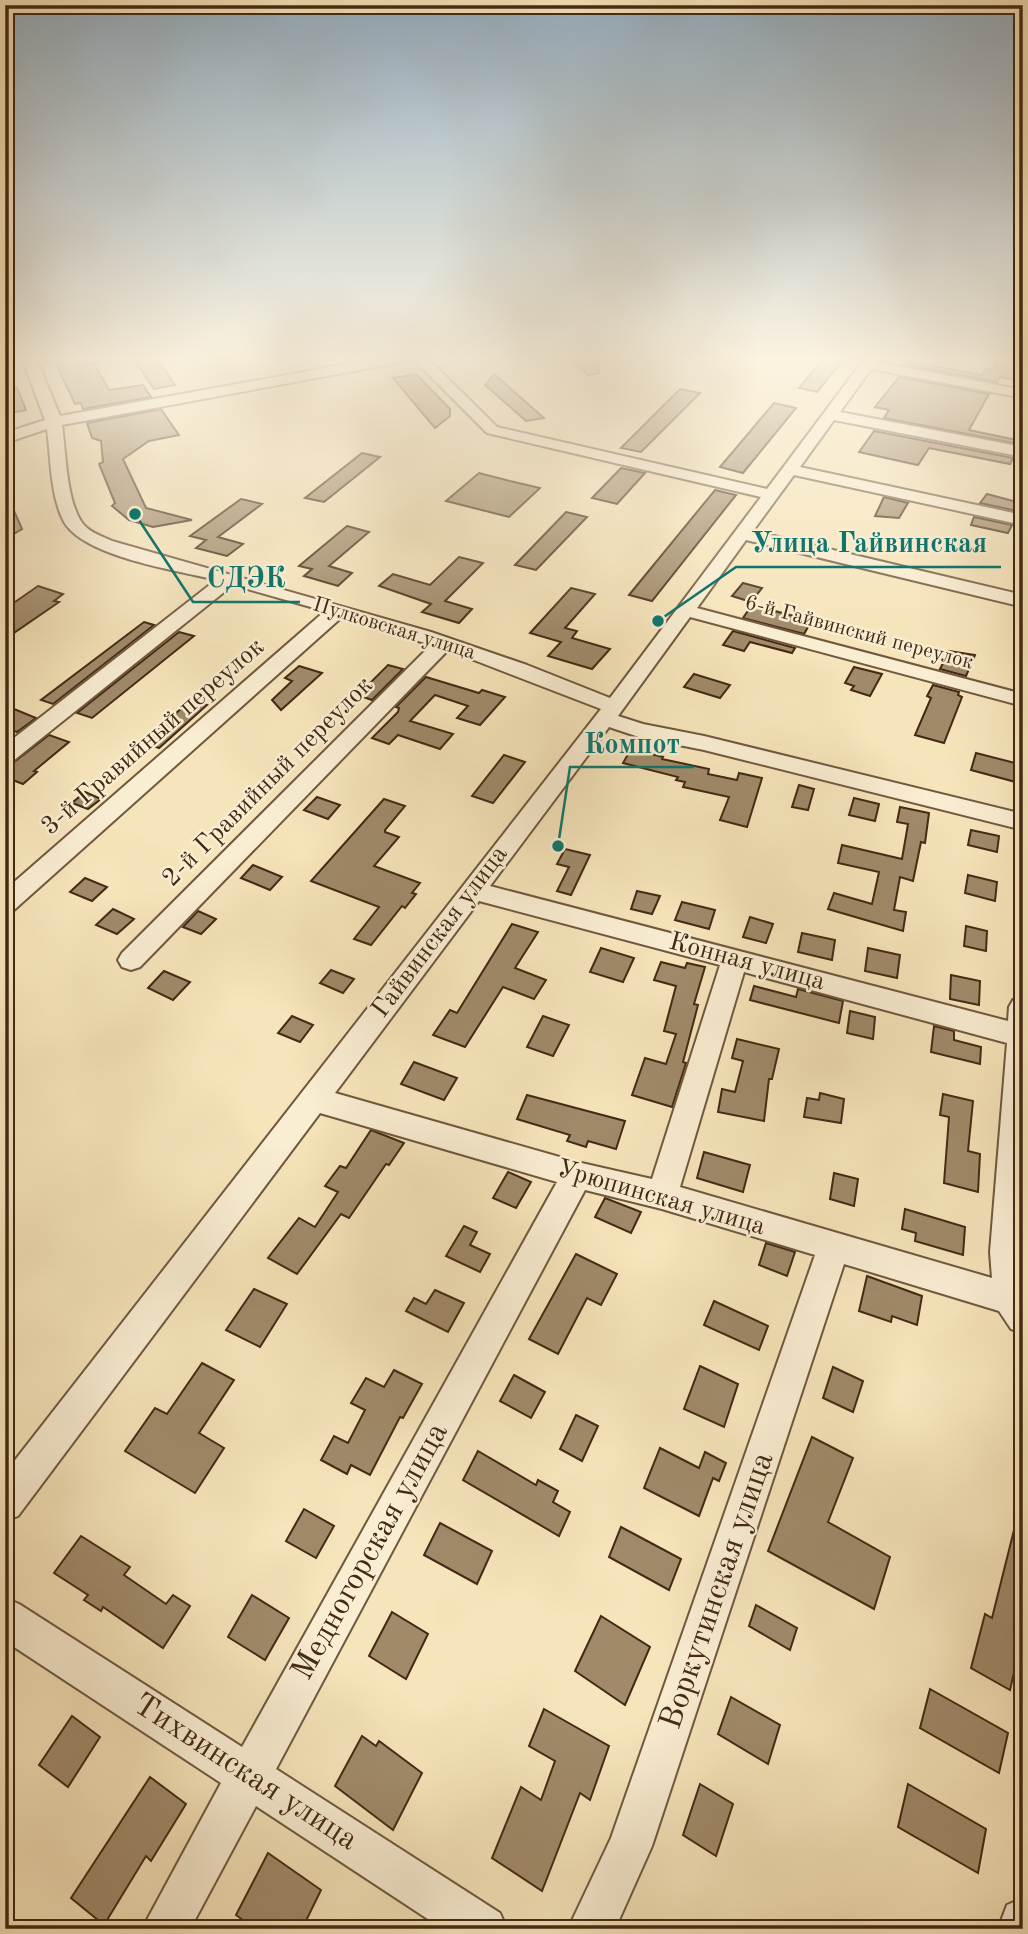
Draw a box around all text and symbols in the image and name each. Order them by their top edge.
callout: Улица Гайвинская [736,518,1001,567]
text: Улица Гайвинская [751,531,987,559]
callout: СДЭК [193,553,300,602]
text: СДЭК [207,565,286,594]
street label: 6-й Гайвинский переулок [743,592,976,674]
street label: Пулковская улица [310,594,478,664]
street label: 3-й Гравийный переулок [37,634,269,840]
street label: 2-й Гравийный переулок [158,672,378,892]
callout: Компот [570,718,694,767]
text: Компот [584,731,680,760]
street label: Гайвинская улица [367,841,513,1023]
street label: Конная улица [666,929,828,995]
street label: Урюпинская улица [554,1156,768,1240]
street label: Медногорская улица [287,1418,455,1686]
street label: Воркутинская улица [656,1448,781,1734]
street label: Тихвинская улица [127,1689,363,1857]

